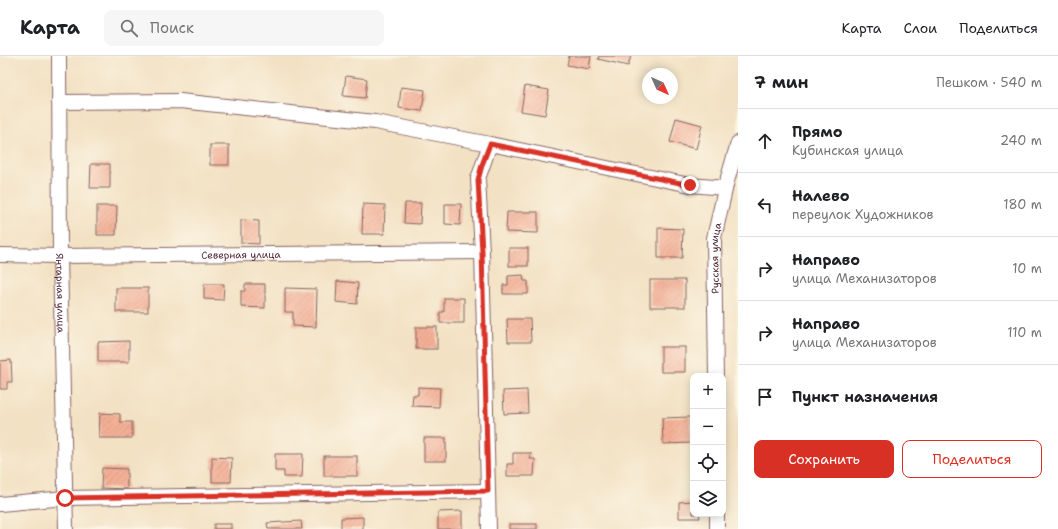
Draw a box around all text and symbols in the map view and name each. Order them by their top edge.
search box [104,10,384,46]
text: Карта [20,15,80,40]
icon: search [118,17,140,39]
text: Поиск [150,18,194,38]
text: Карта [841,19,882,37]
text: Слои [904,19,937,37]
text: Поделиться [959,19,1038,37]
north arrow [642,68,678,104]
text: 7 мин [754,71,809,93]
text: Пешком · 540 m [936,74,1042,91]
text: Прямо [792,122,842,142]
icon: ahead [754,130,776,152]
text: 240 m [1000,132,1042,149]
text: Кубинская улица [792,142,903,159]
route end [681,176,699,194]
text: Налево [792,186,850,206]
icon: left [754,194,776,216]
text: 180 m [1003,196,1042,213]
text: переулок Художников [792,206,933,223]
street label: Русская улица [707,220,724,294]
street label: Северная улица [201,247,281,261]
text: Направо [792,250,860,270]
street label: Янтарная улица [53,253,68,334]
icon: right [754,258,776,280]
text: 10 m [1012,260,1042,277]
text: улица Механизаторов [792,270,937,287]
text: Направо [792,314,860,334]
icon: right [754,322,776,344]
text: 110 m [1007,324,1042,341]
text: улица Механизаторов [792,334,937,351]
map controls [690,373,726,517]
button: + [690,373,726,409]
icon: arrive [754,386,776,408]
text: Пункт назначения [792,387,938,407]
button: − [690,409,726,445]
button: Сохранить [754,440,894,478]
button: Поделиться [902,440,1042,478]
button: locate [690,445,726,481]
button: layers [690,481,726,517]
route start [56,489,74,507]

